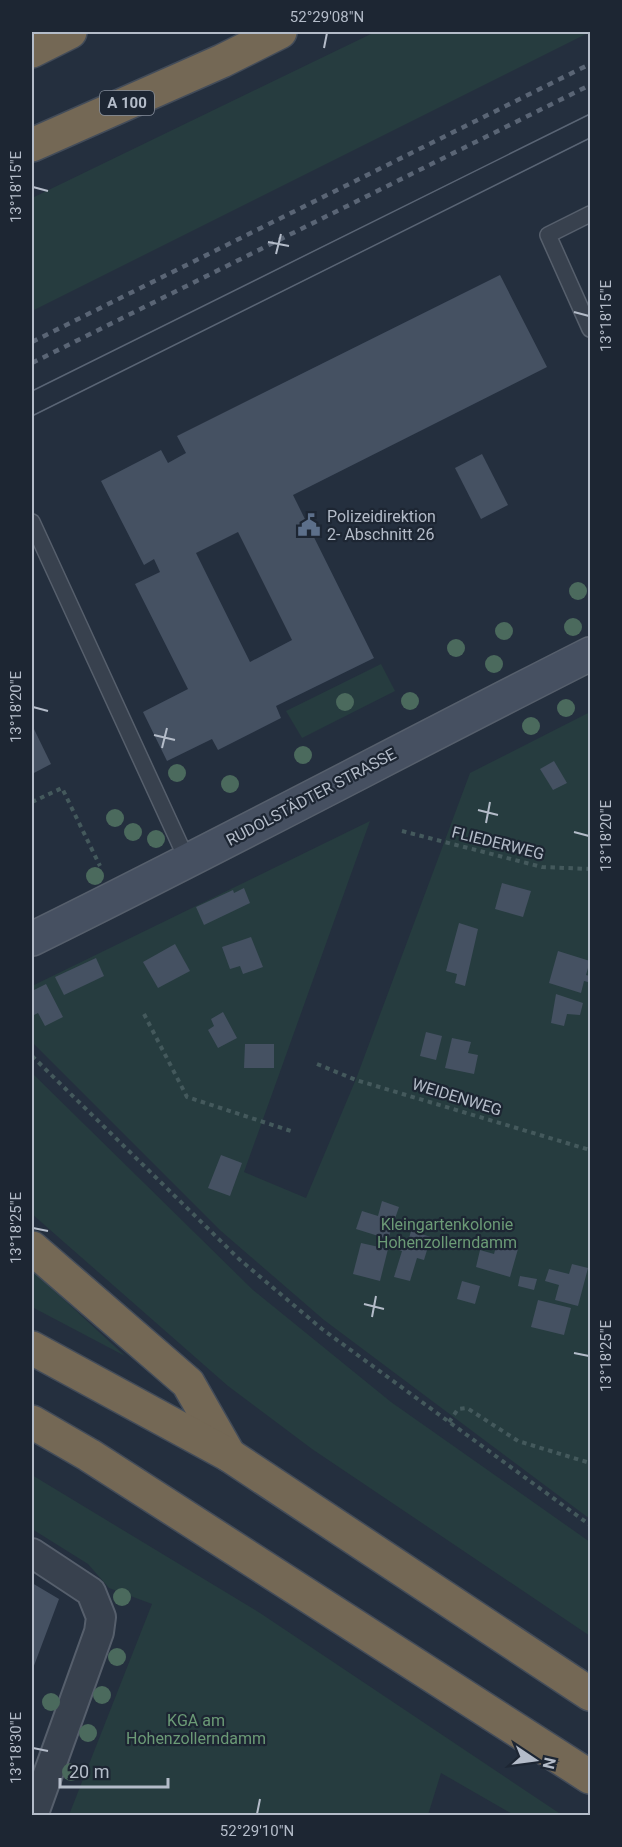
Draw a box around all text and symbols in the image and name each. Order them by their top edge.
text: 52°29'08"N [290,8,364,26]
road number: A 100 [100,91,154,115]
text: 13°18'15"E [7,150,25,223]
text: 13°18'15"E [597,279,615,352]
place label: Polizeidirektion 2- Abschnitt 26 [327,507,436,544]
public building icon: Polizeidirektion 2- Abschnitt 26 [296,512,322,538]
text: 13°18'20"E [7,670,25,743]
street label: RUDOLSTÄDTER STRASSE [223,744,399,850]
text: 13°18'20"E [597,799,615,872]
street label: FLIEDERWEG [450,822,546,864]
street label: WEIDENWEG [410,1074,504,1120]
text: 13°18'25"E [7,1191,25,1264]
park label: Kleingartenkolonie Hohenzollerndamm [377,1215,517,1252]
text: 13°18'25"E [597,1319,615,1392]
text: 13°18'30"E [7,1711,25,1784]
park label: KGA am Hohenzollerndamm [126,1711,266,1748]
north arrow [505,1730,565,1790]
scale bar [60,1751,168,1789]
text: N [539,1756,560,1771]
text: 20 m [69,1761,109,1782]
text: 52°29'10"N [220,1822,294,1840]

